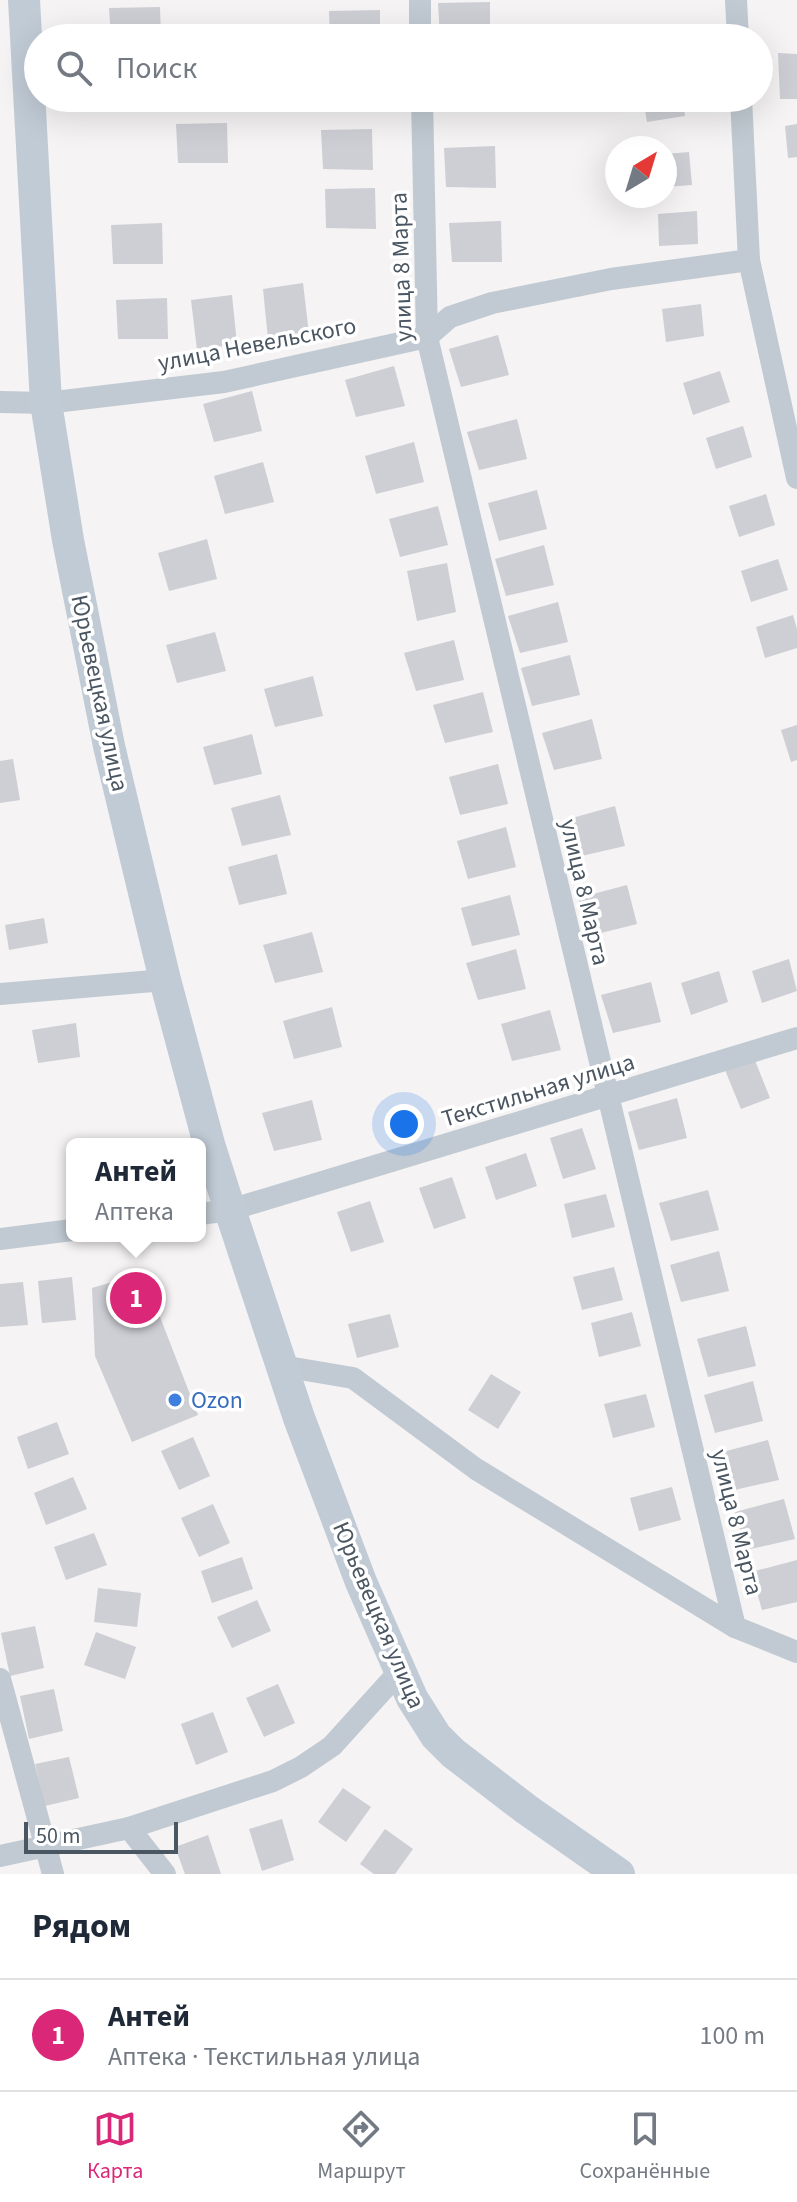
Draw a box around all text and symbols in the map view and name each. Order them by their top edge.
search box [24,24,773,112]
icon: search [52,46,96,90]
text: Поиск [116,47,197,90]
north arrow [605,136,677,208]
street label: улица 8 Марта [381,192,422,342]
street label: улица Невельского [155,308,359,381]
street label: Юрьевецкая улица [62,592,137,795]
street label: улица 8 Марта [551,815,618,969]
street label: Текстильная улица [437,1044,639,1136]
your location [384,1104,424,1144]
popup [66,1138,206,1242]
text: Антей [95,1150,177,1193]
text: Аптека [95,1193,174,1230]
pin: 1 [110,1268,162,1328]
place label: Ozon [191,1383,243,1418]
marker: Ozon [166,1391,184,1409]
street label: улица 8 Марта [701,1445,772,1599]
street label: Юрьевецкая улица [323,1516,434,1714]
scale bar [24,1818,178,1854]
text: 50 m [36,1820,81,1852]
text: Рядом [32,1902,131,1951]
text: Антей [108,1995,190,2038]
text: 1 [51,2017,65,2054]
text: 100 m [699,2017,765,2054]
text: Аптека · Текстильная улица [108,2038,420,2075]
tab: Карта [87,2107,143,2187]
tab: Маршрут [317,2107,406,2187]
tab: Сохранённые [579,2107,710,2187]

